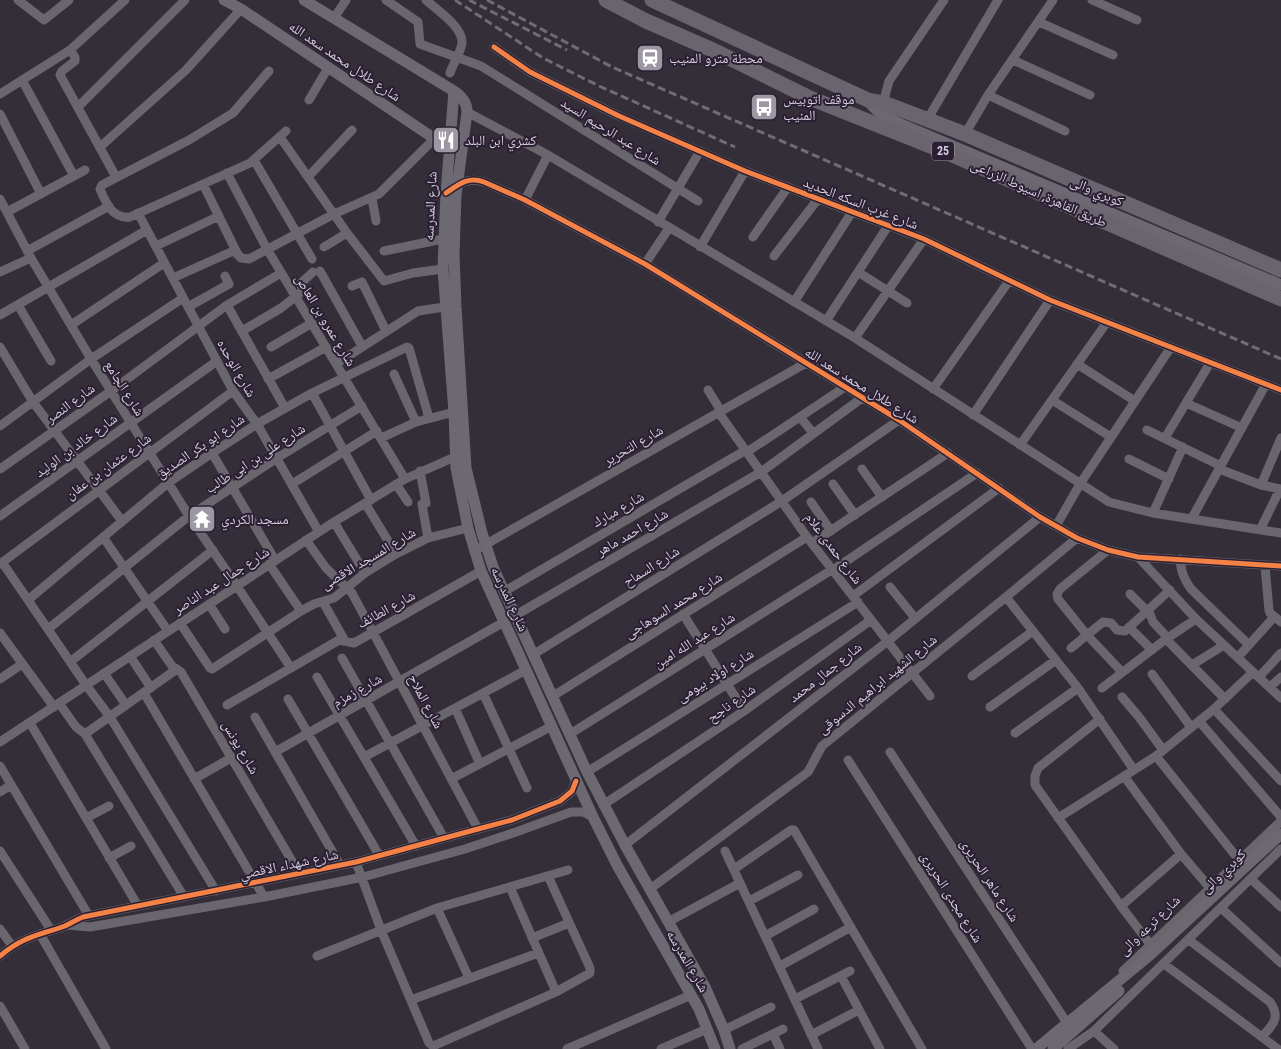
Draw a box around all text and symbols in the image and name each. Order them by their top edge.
street label: شارع طلال محمد سعد الله [285,18,404,106]
station icon: محطة مترو المنيب [635,43,665,73]
place label: محطة مترو المنيب [669,50,763,67]
place label: موقف اتوبيس المنيب [783,91,854,123]
bus stop icon: موقف اتوبيس المنيب [749,92,779,122]
street label: شارع عبد الرحيم السيد [557,94,664,170]
restaurant icon: كشري ابن البلد [431,125,461,155]
place label: كشري ابن البلد [465,132,537,152]
road number: 25 [932,142,954,160]
street label: طريق القاهرة, اسيوط الزراعى [968,156,1109,232]
street label: شارع المدرسه [420,171,442,241]
street label: كوبري والى [1067,173,1126,213]
street label: شارع غرب السكه الحديد [801,174,921,234]
street label: شارع عمرو بن العاص [291,271,360,370]
street label: شارع الوحده [212,336,260,401]
street label: شارع طلال محمد سعد الله [801,343,922,428]
street label: شارع الجامع [100,357,148,420]
street label: شارع النصر [42,380,99,428]
street label: شارع خالد بن الوليد [32,410,121,482]
street label: شارع ابو بكر الصديق [153,410,249,483]
street label: شارع على بن ابى طالب [202,420,309,498]
street label: شارع التحرير [599,421,667,471]
street label: شارع عثمان بن عفان [62,430,155,504]
street label: شارع مبارك [589,488,648,532]
temple icon: مسجد الكردي [187,504,217,534]
street label: شارع احمد ماهر [592,505,672,561]
street label: شارع حمدى علام [800,509,866,588]
place label: مسجد الكردي [221,511,289,531]
street label: شارع المسجد الاقصى [318,523,419,594]
street label: شارع السماح [620,542,683,591]
street label: شارع جمال عبد الناصر [169,543,273,619]
street label: شارع المدرسه [486,564,532,635]
street label: شارع محمد السوهاجى [621,568,726,643]
street label: شارع الطائف [354,587,419,633]
street label: شارع عبد الله امين [650,609,739,673]
street label: شارع الشهيد ابراهيم الدسوقى [814,631,941,739]
street label: شارع جمال محمد [786,639,866,707]
street label: شارع اولاد بيومى [674,645,757,707]
street label: شارع زمزم [329,670,386,712]
street label: شارع الملاح [403,671,447,732]
street label: شارع ناجح [704,681,759,727]
street label: شارع يونس [218,717,263,778]
street label: شارع ماهر الحريرى [955,835,1023,926]
street label: شارع شهداء الاقصي [238,846,341,886]
street label: كوبري والى [1197,846,1251,899]
street label: شارع مجدى الحريرى [916,848,986,947]
street label: شارع ترعه والى [1115,892,1184,960]
street label: شارع المدرسه [662,927,712,996]

